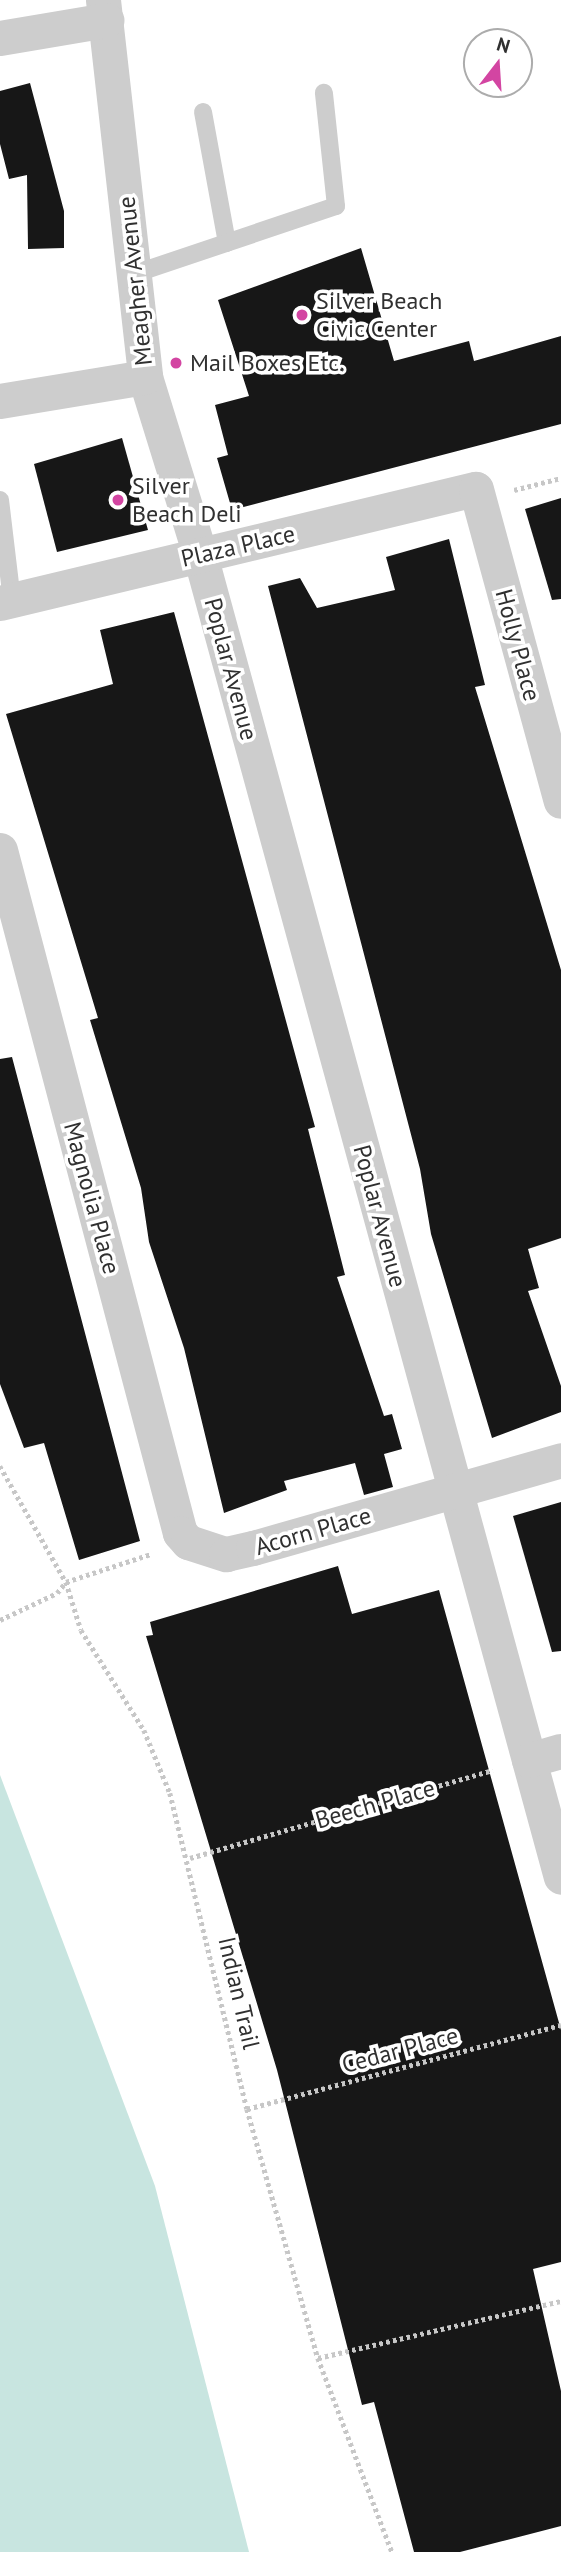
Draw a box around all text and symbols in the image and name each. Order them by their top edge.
north arrow [463,28,533,98]
text: N [494,32,513,58]
street label: Meagher Avenue [112,195,158,367]
place label: Silver Beach Civic Center [316,287,442,343]
marker: Silver Beach Civic Center [294,307,310,323]
place label: Mail Boxes Etc. [190,349,344,377]
marker: Mail Boxes Etc. [168,355,184,371]
place label: Silver Beach Deli [132,472,242,528]
marker: Silver Beach Deli [110,492,126,508]
street label: Plaza Place [178,519,298,573]
street label: Holly Place [489,586,547,704]
street label: Poplar Avenue [198,594,264,744]
street label: Magnolia Place [58,1119,126,1277]
street label: Poplar Avenue [347,1141,413,1291]
street label: Acorn Place [252,1501,374,1561]
street label: Beech Place [312,1773,438,1835]
street label: Indian Trail [212,1934,266,2052]
street label: Cedar Place [339,2021,461,2079]

